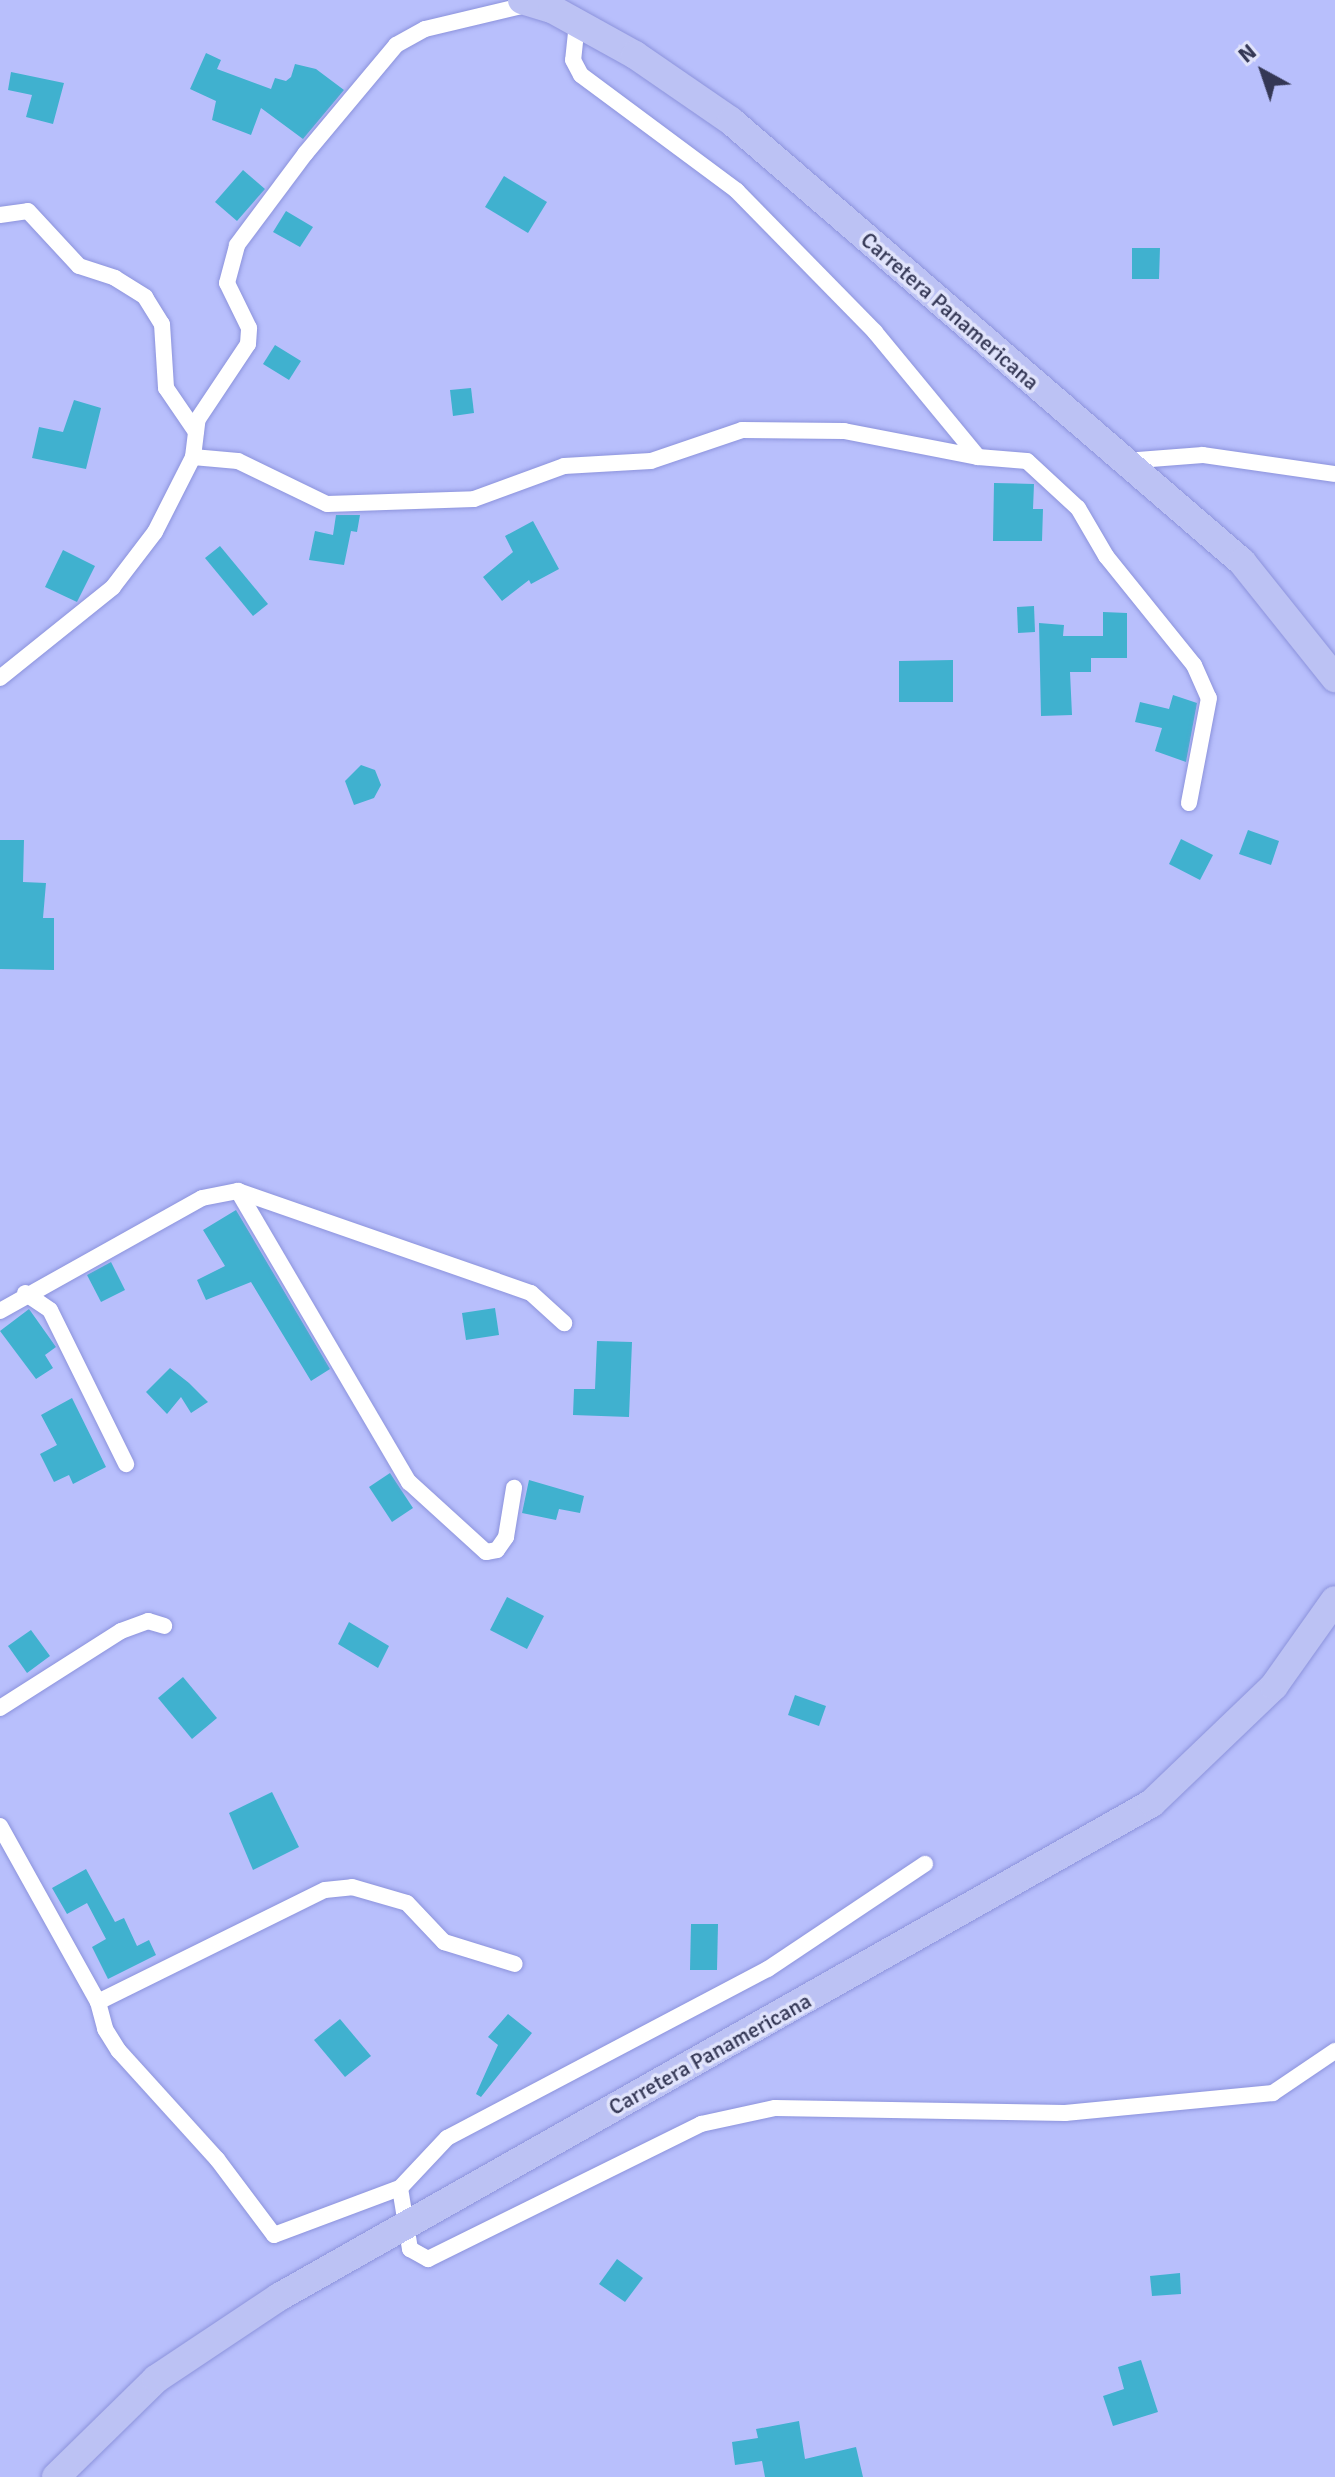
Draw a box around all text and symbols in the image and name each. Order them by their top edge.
north arrow [1223,32,1303,112]
text: N [1233,38,1262,68]
street label: Carretera Panamericana [855,226,1045,396]
street label: Carretera Panamericana [604,1987,816,2121]

